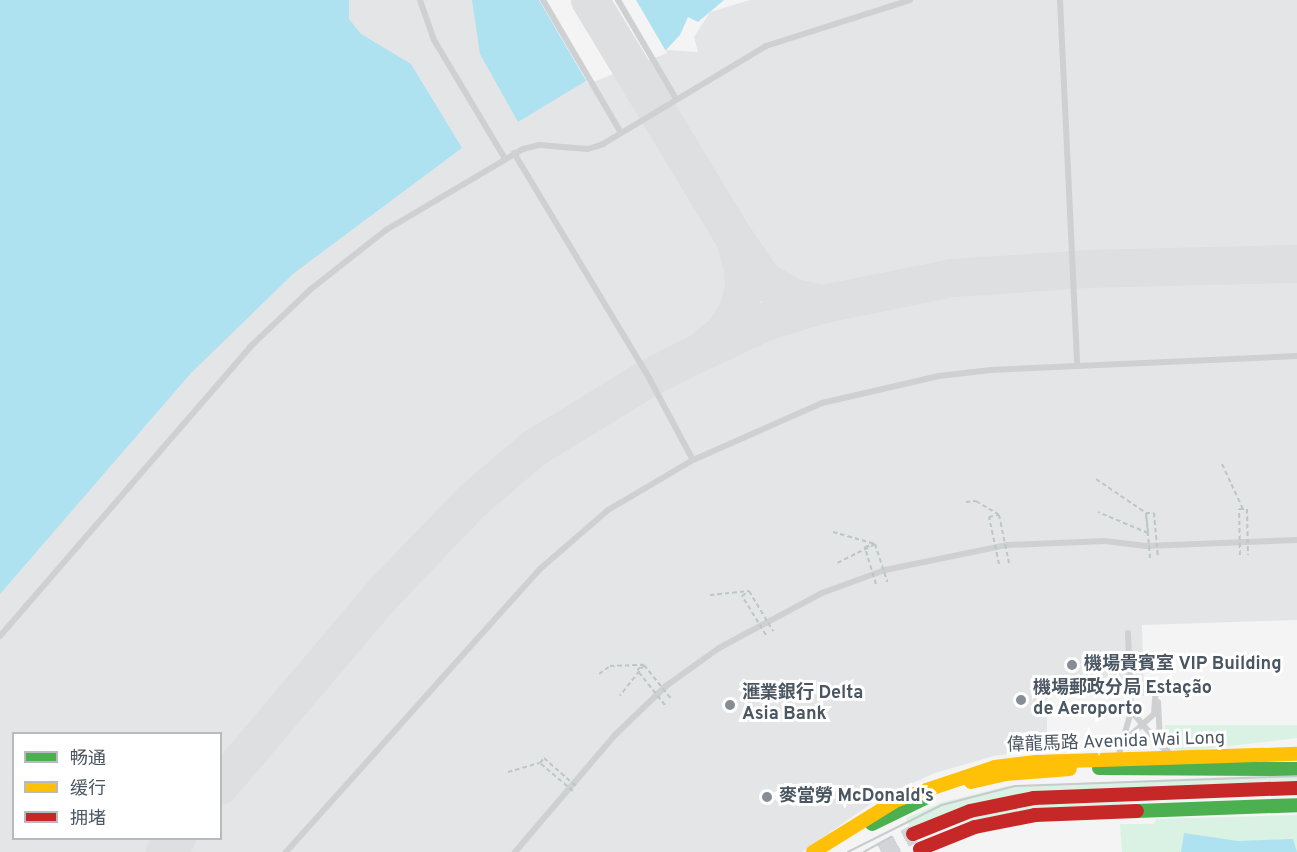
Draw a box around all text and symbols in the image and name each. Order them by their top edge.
place label: 機場貴賓室 VIP Building [1084,654,1282,676]
marker: 機場貴賓室 VIP Building [1065,658,1079,672]
place label: 機場郵政分局 Estação de Aeroporto [1033,679,1212,722]
place label: 滙業銀行 Delta Asia Bank [742,684,863,726]
marker: 機場郵政分局 Estação de Aeroporto [1014,693,1028,707]
marker: 滙業銀行 Delta Asia Bank [723,698,737,712]
street label: 偉龍馬路 Avenida Wai Long [1006,728,1226,758]
legend [12,732,222,840]
text: 畅通 [70,748,106,771]
text: 缓行 [70,778,106,801]
place label: 麥當勞 McDonald's [779,786,934,808]
marker: 麥當勞 McDonald's [760,790,774,804]
text: 拥堵 [70,808,106,831]

